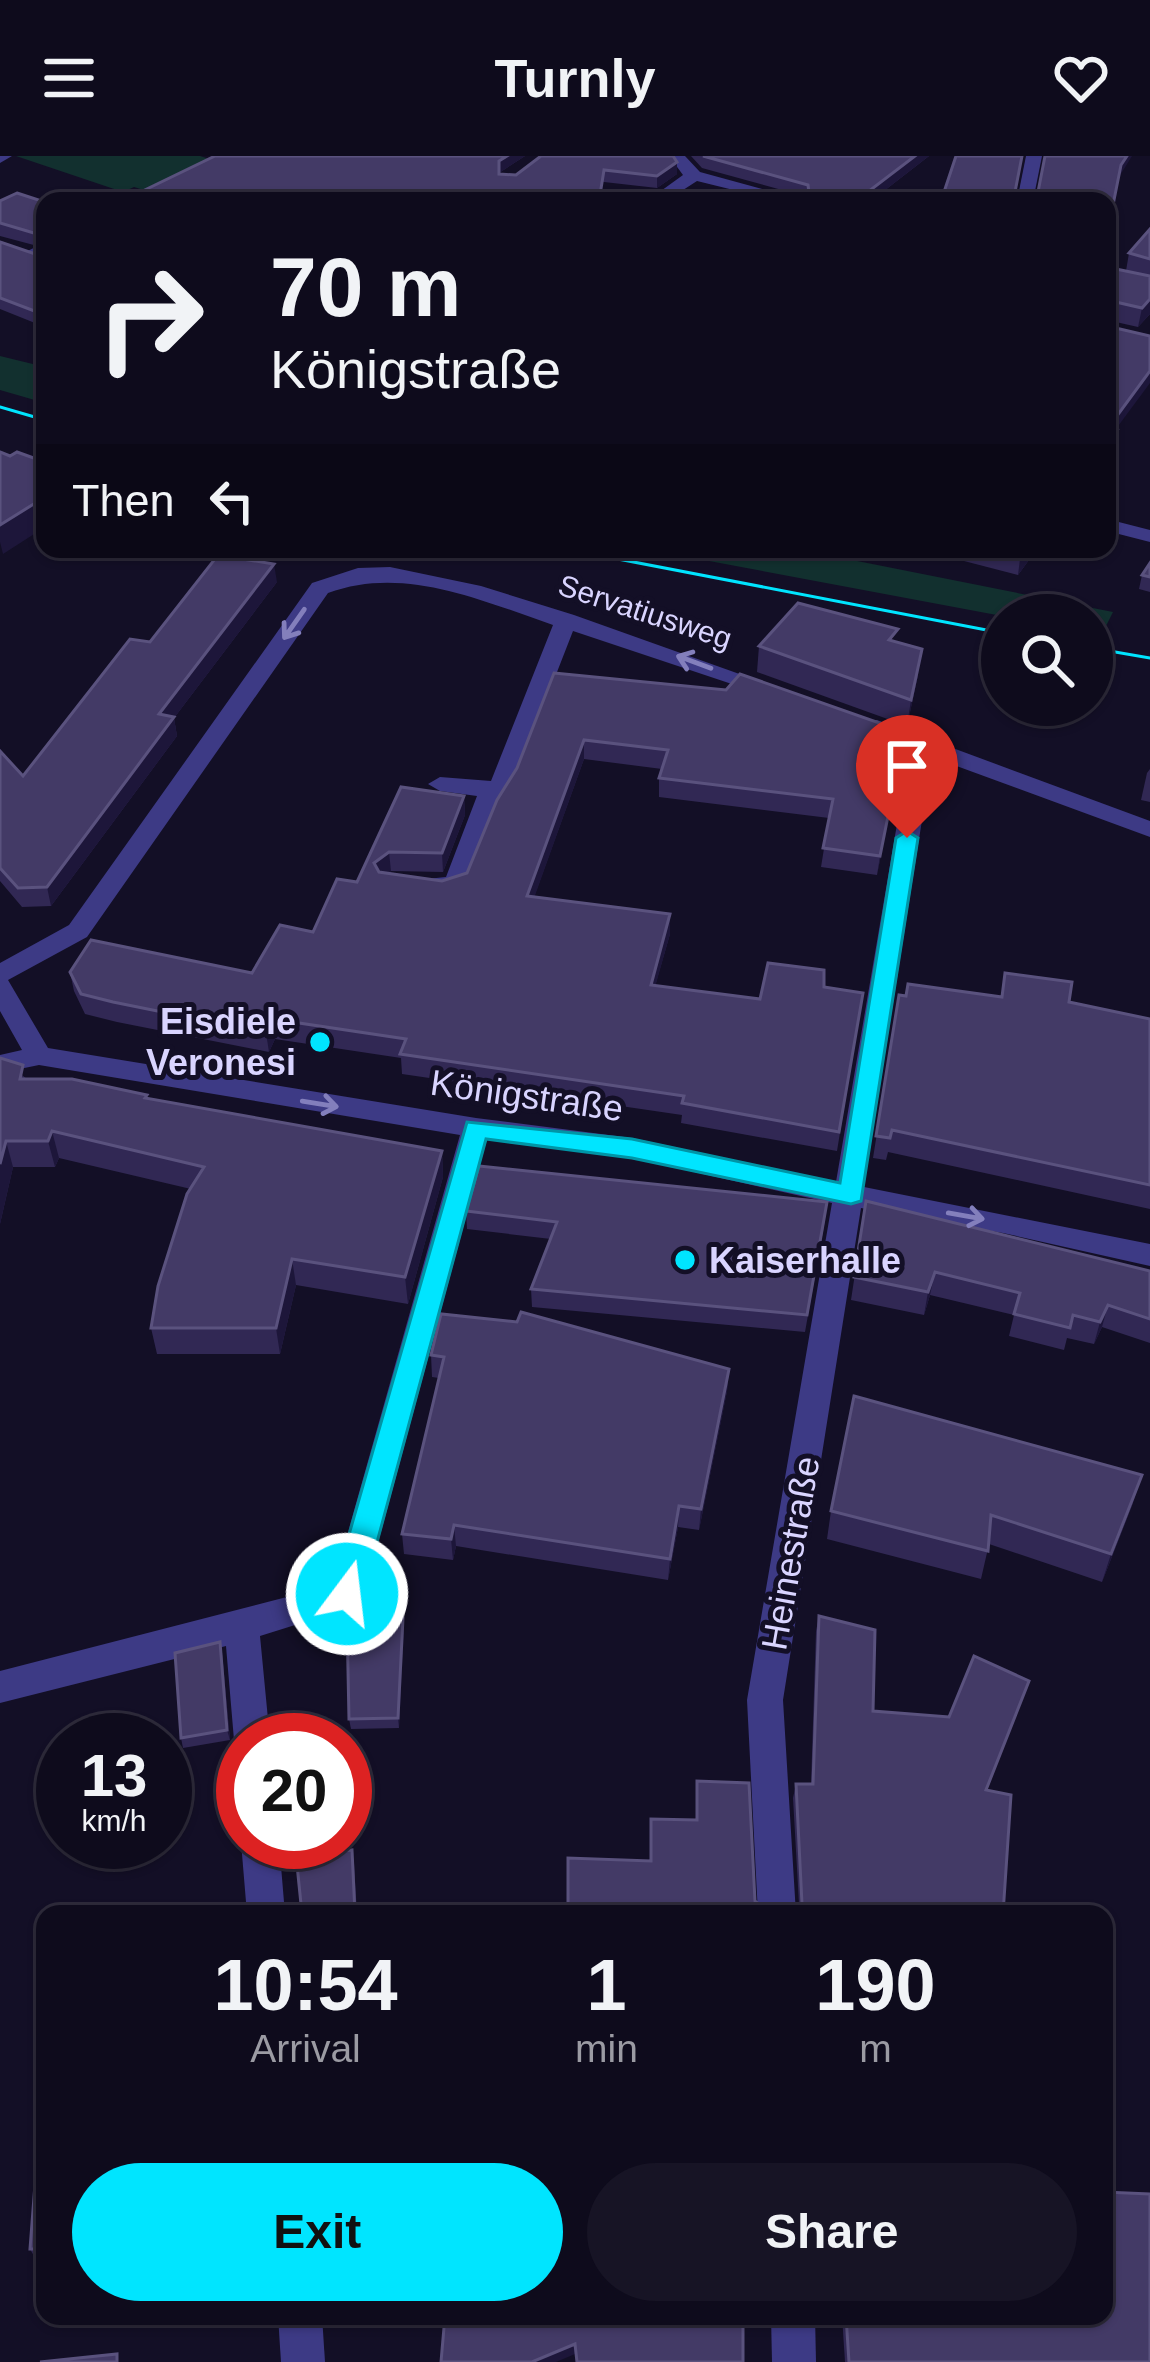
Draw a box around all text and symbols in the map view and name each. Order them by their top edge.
icon: menu [36,45,102,111]
icon: heart [1048,45,1114,111]
text: Turnly [495,48,656,108]
icon: right [72,240,228,396]
text: 70 m [270,240,461,334]
text: Königstraße [270,339,561,399]
icon: left [199,468,265,534]
text: Then [72,475,175,526]
street label: Servatiusweg [554,568,736,655]
map controls [981,594,1113,726]
button: search [981,594,1113,726]
one-way arrow [282,607,307,640]
one-way arrow [676,650,713,671]
pin [856,715,958,838]
icon: arrive [874,733,940,799]
place label: Eisdiele Veronesi [146,1001,296,1083]
marker: Eisdiele Veronesi [307,1029,333,1055]
street label: Königstraße [428,1062,626,1129]
one-way arrow [300,1093,339,1116]
one-way arrow [946,1206,985,1228]
place label: Kaiserhalle [709,1240,901,1281]
marker: Kaiserhalle [672,1247,698,1273]
street label: Heinestraße [753,1453,828,1653]
position arrow [284,1531,410,1657]
speed limit sign: 20 [216,1713,372,1869]
text: 13 [81,1742,147,1809]
text: km/h [81,1804,147,1837]
text: 10:54 [213,1945,398,2025]
text: 1 [586,1945,627,2025]
text: 190 [815,1945,936,2025]
text: Arrival [250,2027,361,2070]
text: min [575,2027,638,2070]
text: m [859,2027,892,2070]
button: Exit [72,2163,563,2301]
button: Share [587,2163,1077,2301]

